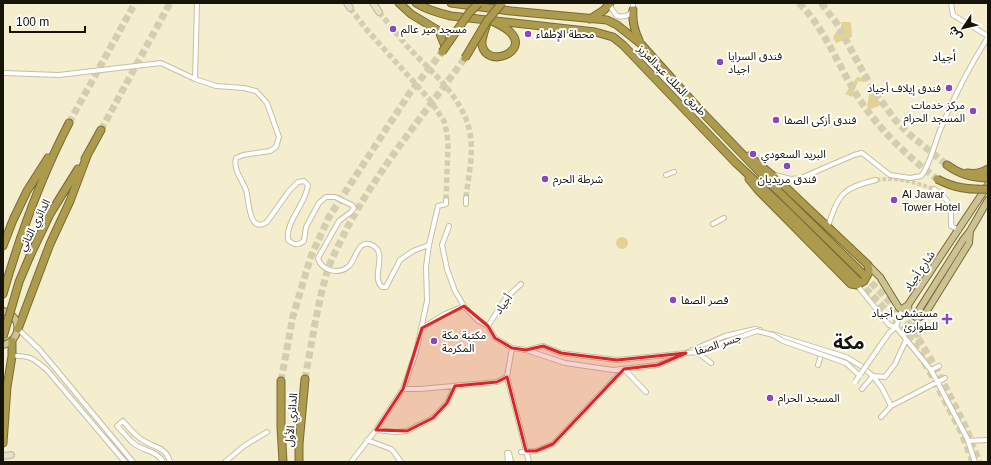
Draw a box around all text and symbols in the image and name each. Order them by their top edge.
scale bar [10,8,85,34]
north arrow [943,8,983,48]
text: 100 m [16,15,49,29]
place label: مسجد مير عالم [401,23,467,38]
marker: مسجد مير عالم [388,24,398,34]
text: ش [946,24,965,43]
place label: محطة الإطفاء [536,28,595,42]
marker: محطة الإطفاء [523,29,533,39]
street label: طريق الملك عبدالعزيز [634,42,709,118]
district label: أجياد [932,49,956,64]
place label: فندق السرايا اجياد [728,50,782,76]
marker: فندق السرايا اجياد [715,57,725,67]
place label: فندق إيلاف أجياد [867,82,941,96]
marker: فندق إيلاف أجياد [944,83,954,93]
place label: مركز خدمات المسجد الحرام [903,99,965,126]
marker: مركز خدمات المسجد الحرام [968,106,978,116]
place label: فندق أزكى الصفا [784,114,857,127]
marker: فندق أزكى الصفا [771,115,781,125]
place label: البريد السعودي [761,148,826,164]
marker: البريد السعودي [748,149,758,159]
marker: فندق مريديان [782,161,792,171]
place label: شرطة الحرم [553,173,604,187]
place label: فندق مريديان [757,173,817,186]
marker: شرطة الحرم [540,174,550,184]
place label: Al Jawar Tower Hotel [902,188,960,213]
marker: Al Jawar Tower Hotel [889,195,899,205]
street label: الدائري الثاني [16,197,55,255]
street label: شارع أجياد [901,248,939,295]
street label: أجياد [491,291,515,317]
place label: قصر الصفا [681,294,728,307]
marker: قصر الصفا [668,295,678,305]
place label: مستشفى أجياد للطوارئ [871,307,938,333]
marker: مستشفى أجياد للطوارئ [941,313,953,325]
place label: مكتبة مكة المكرمة [442,329,487,355]
street label: جسر الصفا [693,331,743,358]
district label: مكة [833,332,865,353]
marker: مكتبة مكة المكرمة [429,336,439,346]
street label: الدائري الأول [283,392,303,448]
place label: المسجد الحرام [778,392,840,406]
marker: المسجد الحرام [765,393,775,403]

